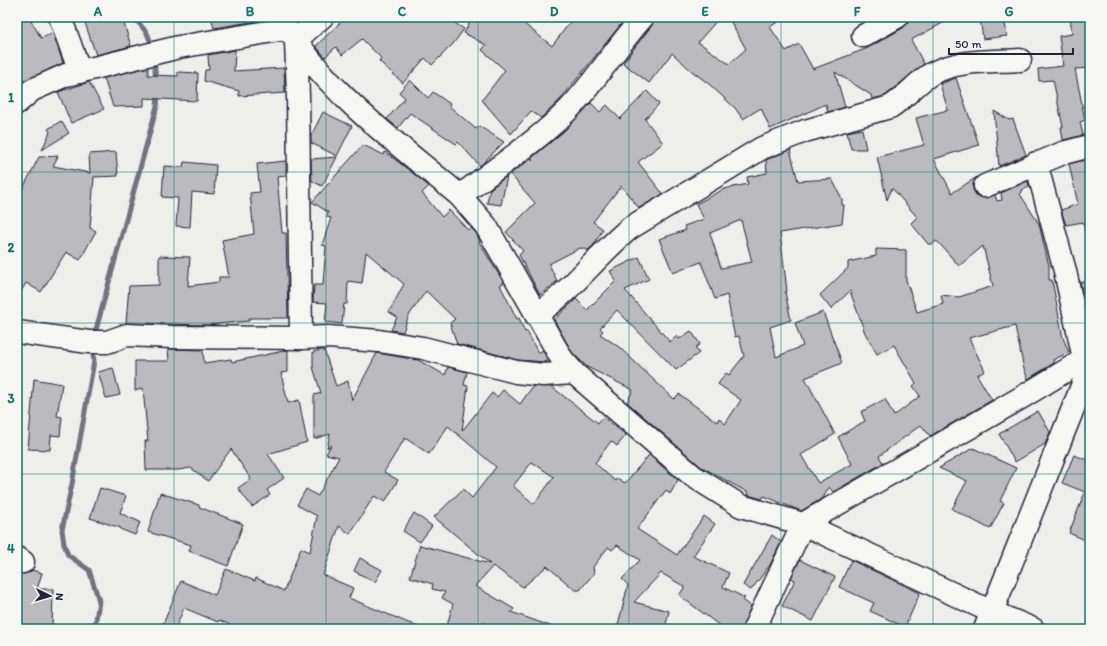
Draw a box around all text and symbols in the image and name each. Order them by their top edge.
text: A [93,4,103,19]
text: B [246,4,255,19]
text: C [398,4,407,19]
text: D [550,4,559,19]
text: E [701,4,709,19]
text: F [854,4,861,19]
text: G [1005,4,1014,19]
scale bar [949,30,1073,56]
text: 50 m [955,37,981,51]
text: 1 [8,90,14,105]
text: 2 [8,240,15,255]
text: 3 [7,391,15,406]
text: 4 [7,541,15,556]
north arrow [30,576,70,616]
text: N [53,593,66,601]

